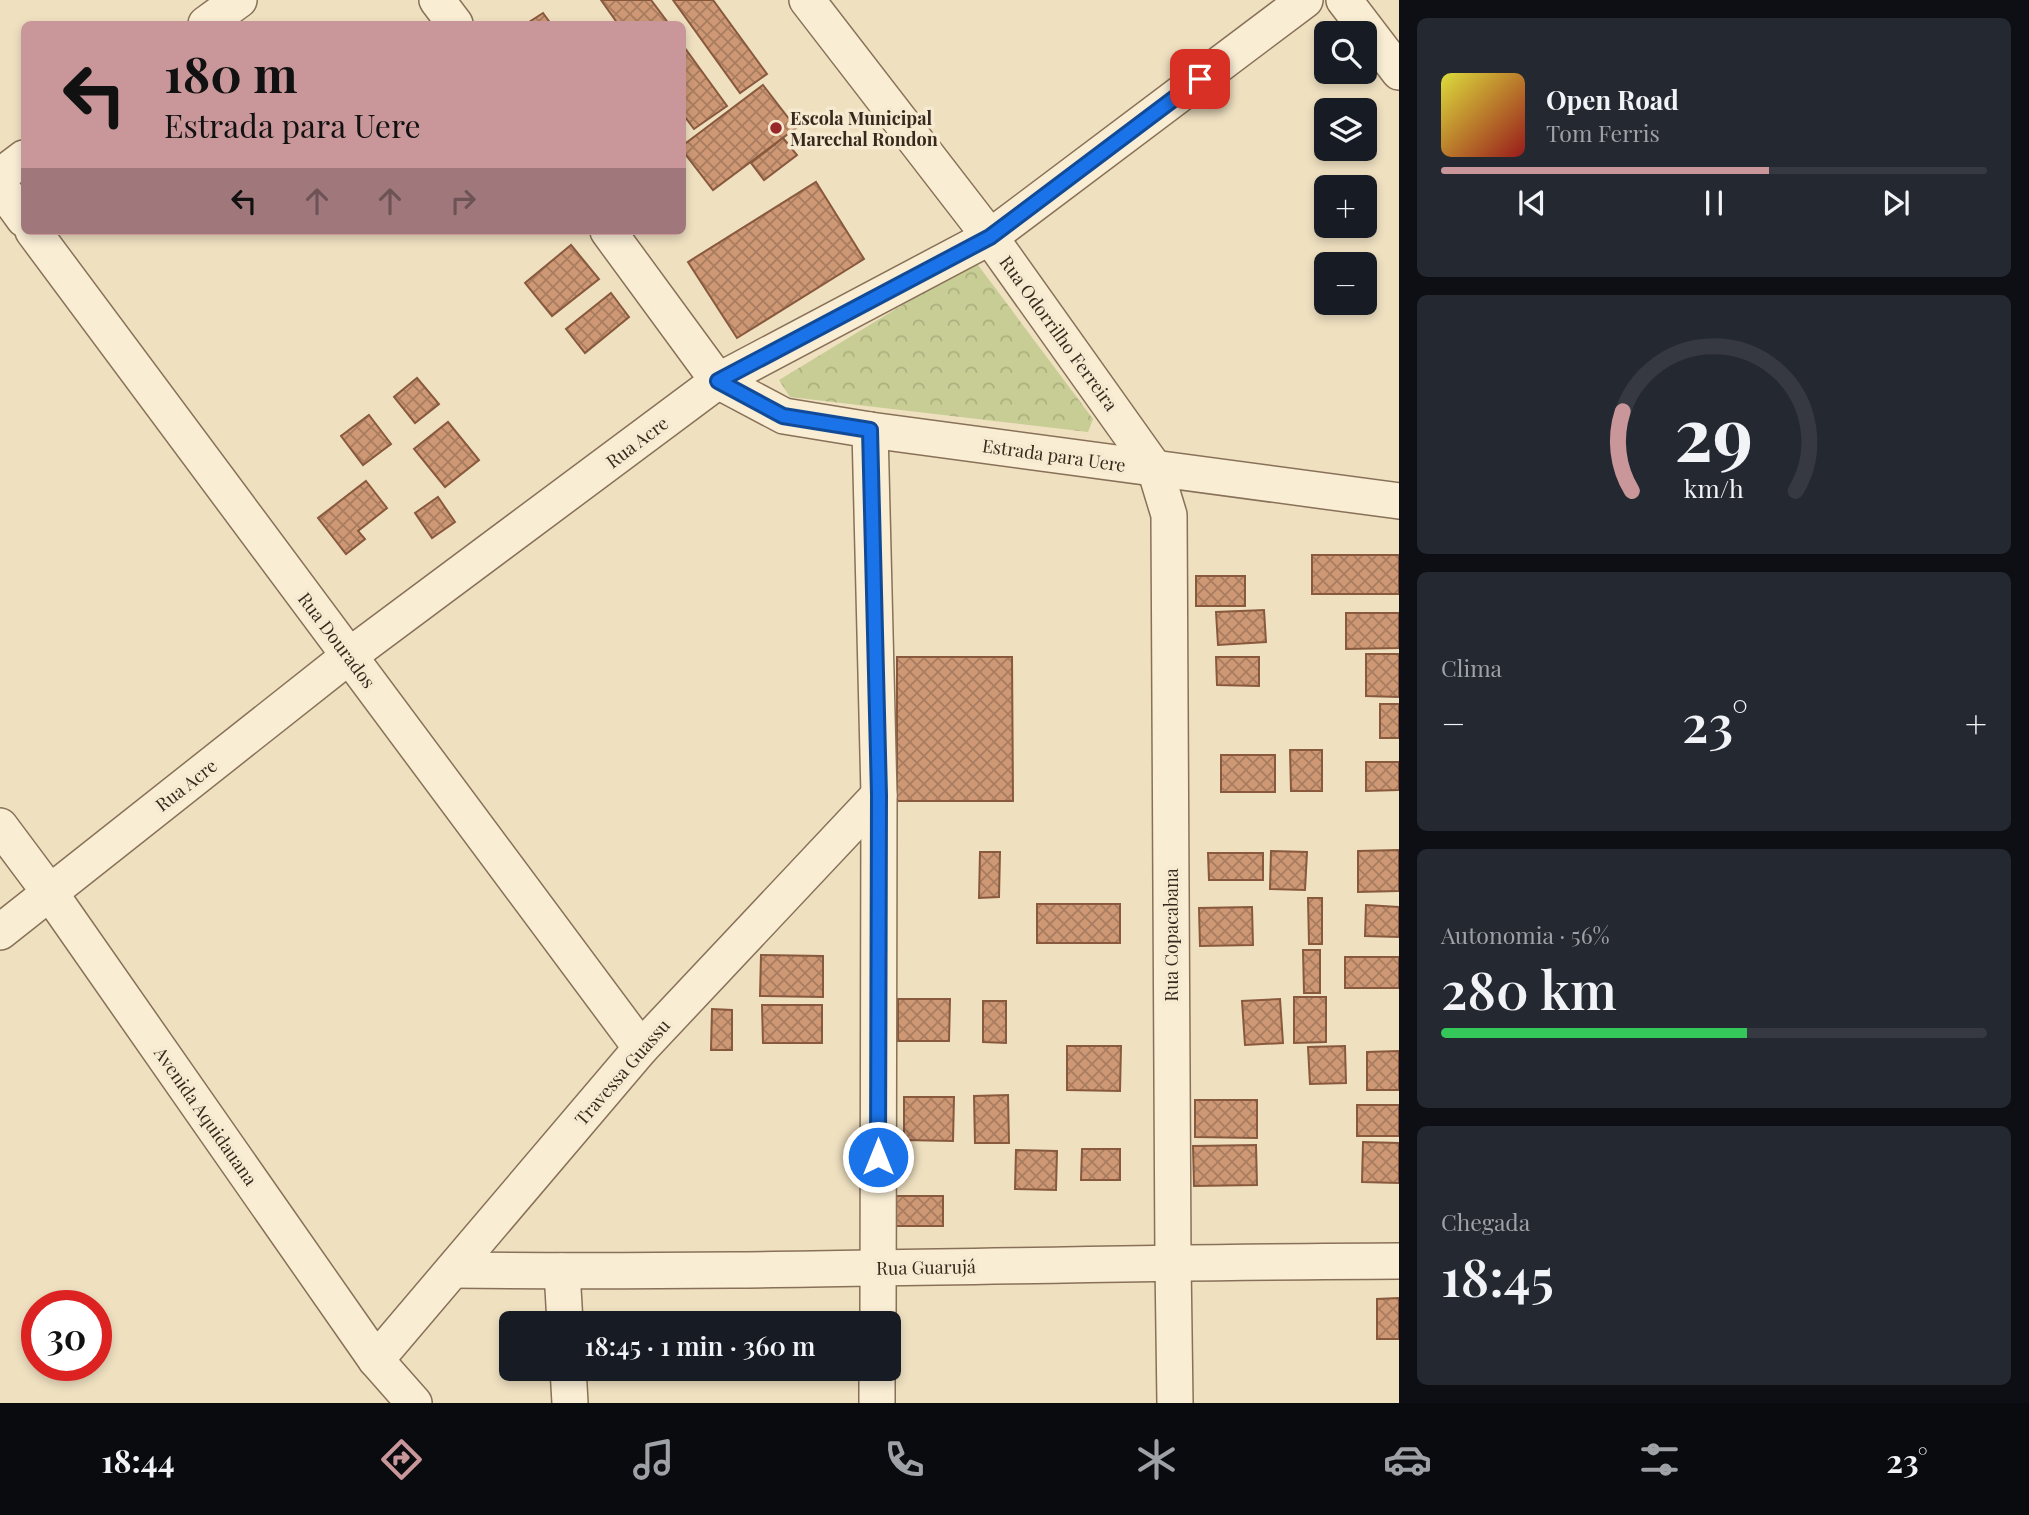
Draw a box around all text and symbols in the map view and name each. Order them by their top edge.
map controls [1314,21,1377,315]
button: search [1314,21,1377,84]
text: 180 m [164,40,298,105]
icon: left [49,49,140,140]
pin [1170,49,1230,109]
icon: arrive [1181,60,1219,98]
text: Open Road [1546,82,1679,117]
button: layers [1314,98,1377,161]
text: Estrada para Uere [164,103,421,146]
place label: Escola Municipal Marechal Rondon [790,106,938,151]
text: Tom Ferris [1546,117,1660,148]
marker: Escola Municipal Marechal Rondon [768,120,784,136]
button: + [1314,175,1377,238]
icon: left [225,182,263,220]
icon: ahead [298,182,336,220]
icon: ahead [371,182,409,220]
icon: right [444,182,482,220]
icon: previous [1513,184,1551,222]
icon: pause [1695,184,1733,222]
icon: next [1877,184,1915,222]
street label: Rua Odorrilho Ferreira [995,251,1123,415]
button: − [1314,252,1377,315]
text: 29 [1675,382,1753,479]
street label: Rua Acre [601,411,673,473]
street label: Estrada para Uere [981,433,1127,477]
text: km/h [1684,470,1744,503]
street label: Rua Dourados [293,587,381,693]
text: Clima [1441,652,1502,683]
text: 23° [1682,687,1748,756]
text: − [1441,697,1466,748]
text: + [1965,697,1987,748]
street label: Rua Acre [150,754,222,816]
street label: Rua Copacabana [1159,868,1183,1002]
text: Autonomia · 56% [1441,919,1610,950]
text: 280 km [1441,954,1617,1023]
street label: Travessa Guassu [569,1013,675,1130]
street label: Avenida Aquidauana [149,1041,263,1190]
position arrow [841,1120,915,1194]
text: Chegada [1441,1206,1530,1237]
text: 18:45 [1441,1241,1554,1310]
street label: Rua Guarujá [876,1254,976,1280]
speed limit sign: 30 [21,1290,112,1381]
text: 18:45 · 1 min · 360 m [585,1328,815,1363]
icon: directions [377,1435,426,1484]
icon: music [629,1435,678,1484]
icon: phone [880,1435,929,1484]
icon: climate [1132,1435,1181,1484]
icon: car [1383,1435,1432,1484]
icon: filters [1635,1435,1684,1484]
text: 18:44 [101,1438,175,1481]
text: 23° [1886,1438,1928,1481]

